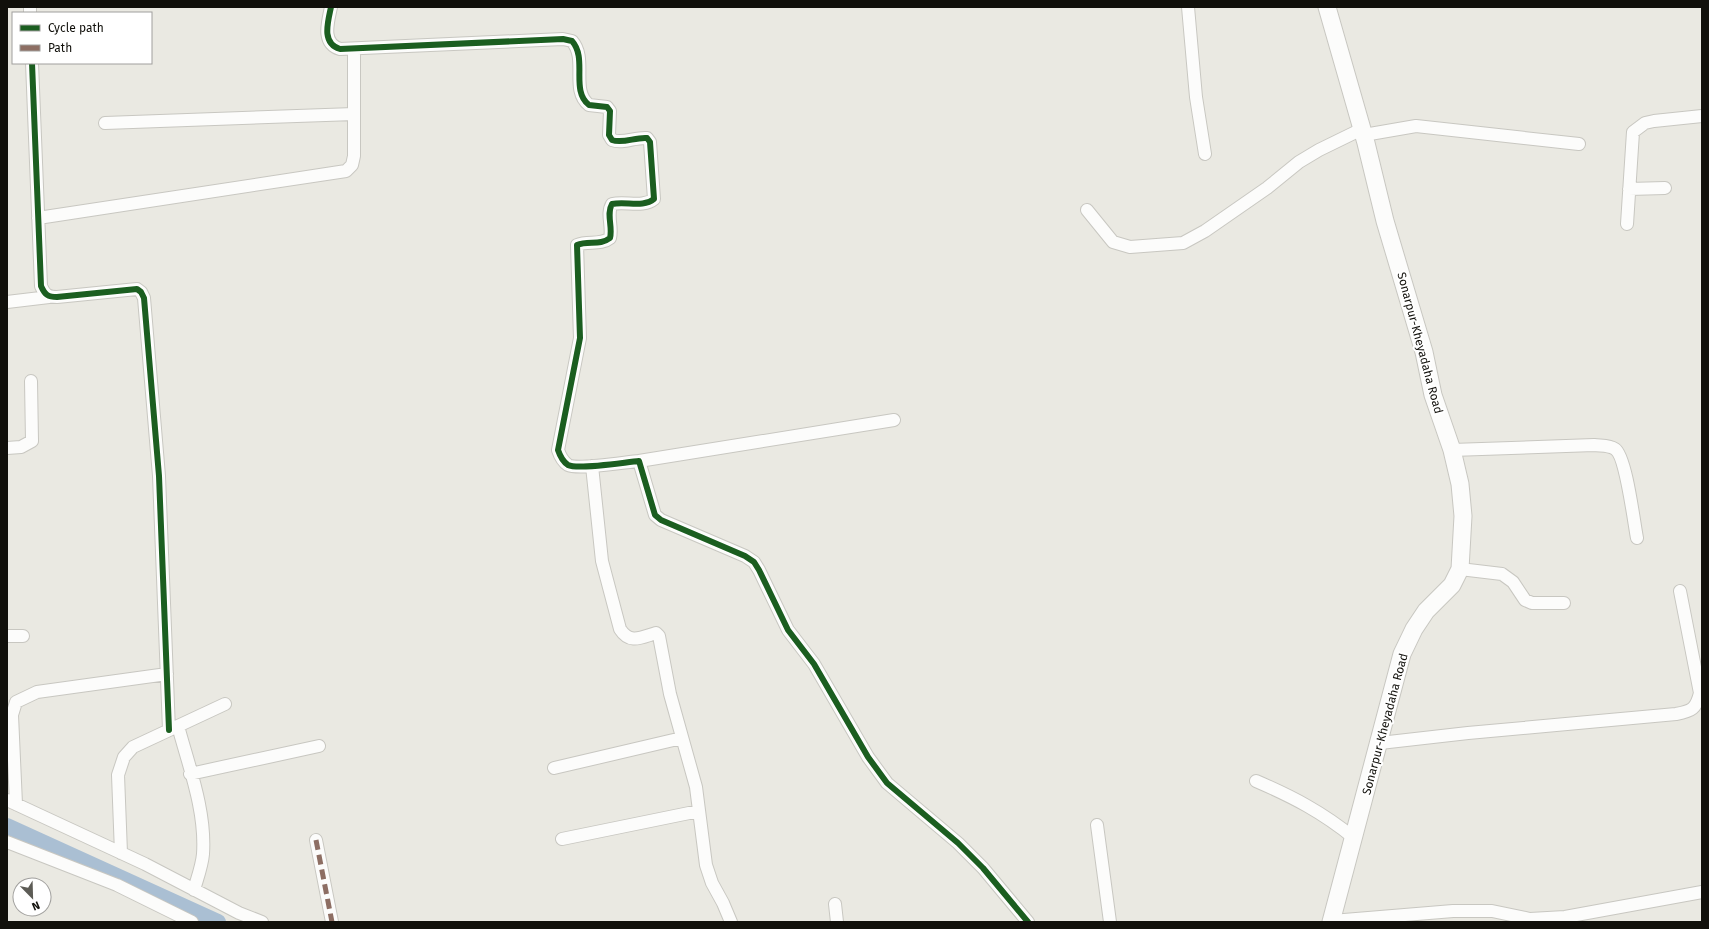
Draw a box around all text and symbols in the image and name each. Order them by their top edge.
legend [12,12,152,64]
text: Cycle path [48,21,104,35]
text: Path [48,41,72,55]
street label: Sonarpur-Kheyadaha Road [1394,271,1446,415]
street label: Sonarpur-Kheyadaha Road [1359,652,1411,796]
north arrow [12,877,52,917]
text: N [30,898,42,913]

